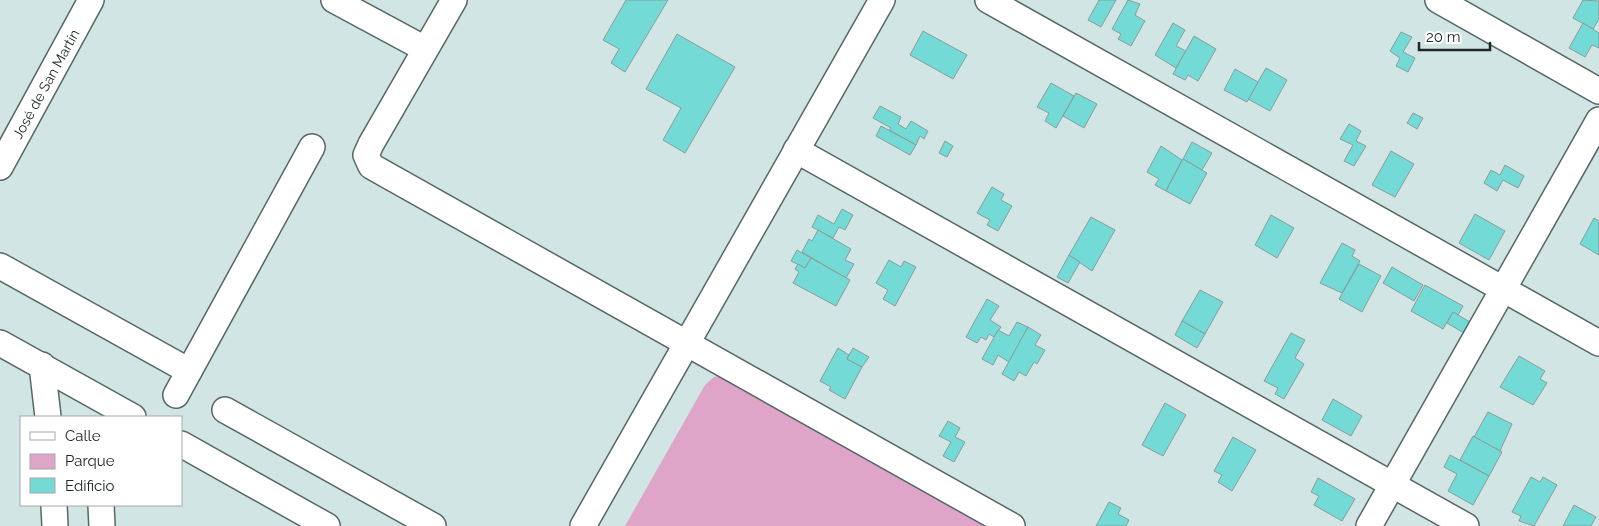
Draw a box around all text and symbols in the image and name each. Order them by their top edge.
scale bar [1419,20,1490,52]
street label: José de San Martín [9,27,83,141]
text: 20 m [1426,28,1461,46]
legend [20,416,182,506]
text: Calle [65,427,101,445]
text: Parque [65,452,115,470]
text: Edificio [65,477,115,495]

